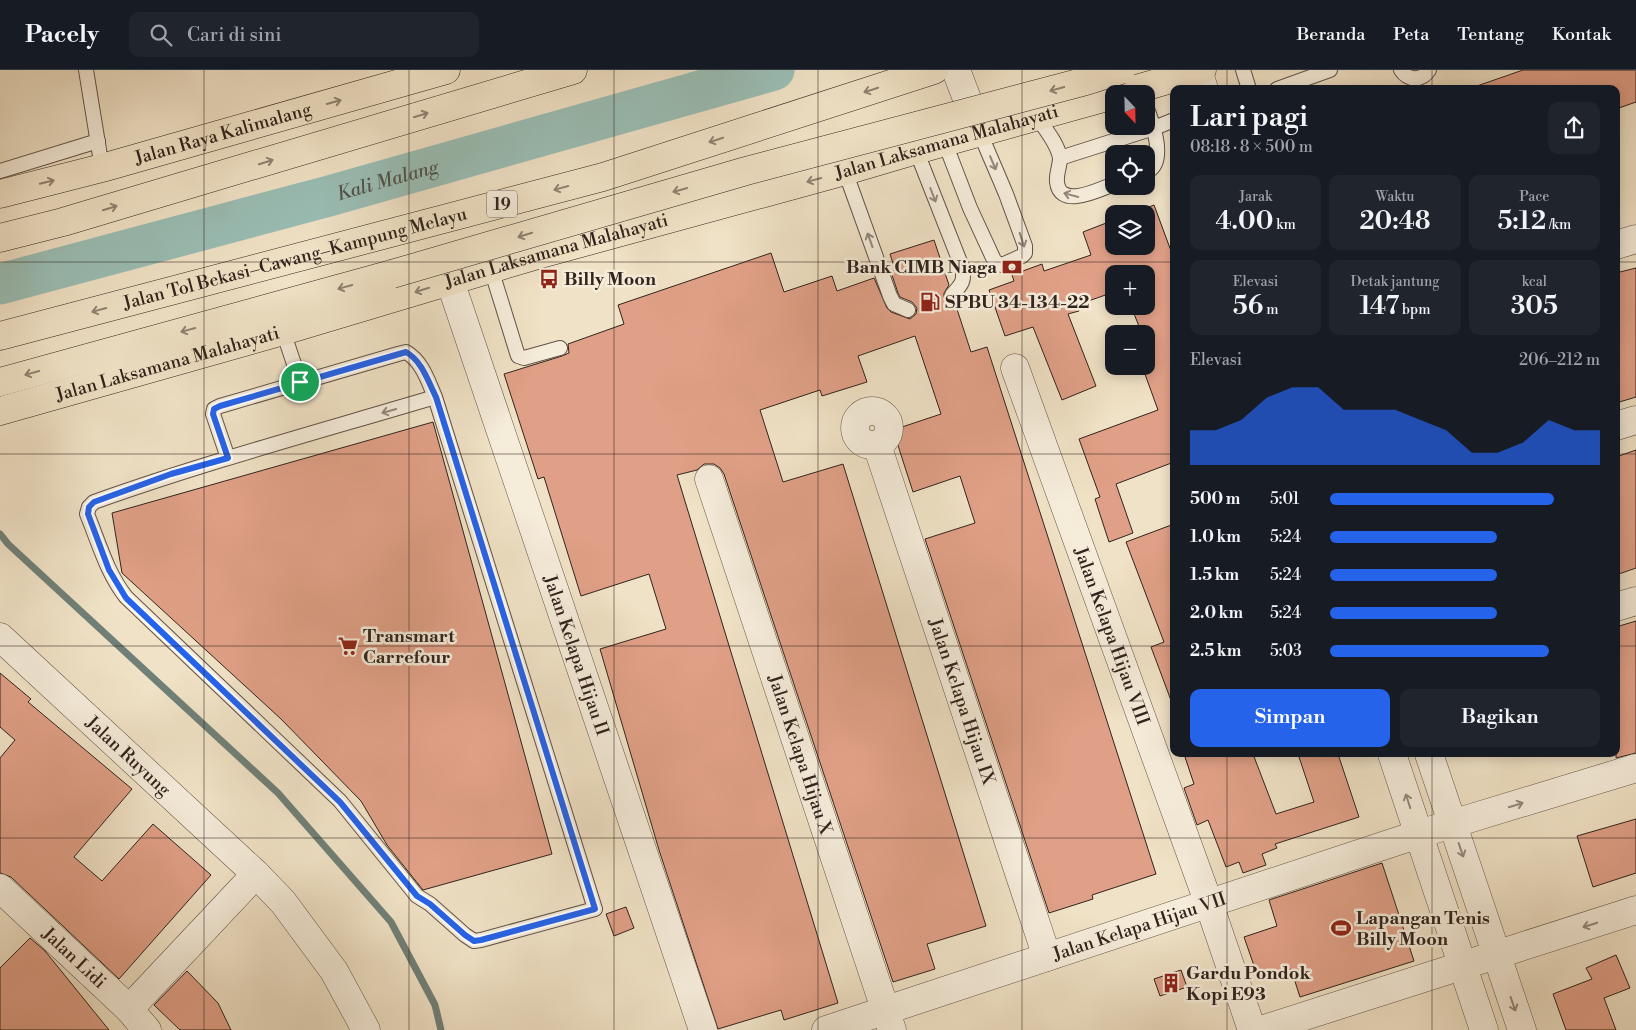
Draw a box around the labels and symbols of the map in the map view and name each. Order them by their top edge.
one-way arrow [1050,85,1066,94]
north arrow [1105,85,1155,135]
one-way arrow [863,86,879,96]
one-way arrow [326,96,342,106]
street label: Jalan Raya Kalimalang [131,98,315,170]
street label: Jalan Laksamana Malahayati [831,100,1061,186]
one-way arrow [413,110,429,120]
one-way arrow [708,136,724,146]
water label: Kali Malang [334,154,442,206]
one-way arrow [988,155,998,170]
one-way arrow [257,156,273,166]
one-way arrow [807,175,823,185]
one-way arrow [39,177,55,186]
one-way arrow [553,184,569,193]
one-way arrow [673,185,689,195]
one-way arrow [929,187,939,202]
one-way arrow [1063,189,1079,199]
road number: 19 [487,190,517,218]
street label: Jalan Tol Bekasi–Cawang–Kampung Melayu [120,202,470,315]
one-way arrow [101,203,117,213]
street label: Jalan Laksamana Malahayati [441,209,671,294]
one-way arrow [517,231,533,241]
one-way arrow [1018,231,1027,247]
one-way arrow [865,233,874,249]
place label: Bank CIMB Niaga [846,256,997,279]
bank icon: Bank CIMB Niaga [1001,256,1023,278]
bus stop icon: Billy Moon [538,268,560,290]
place label: Billy Moon [564,268,656,291]
one-way arrow [338,283,354,293]
one-way arrow [414,285,430,295]
fuel station icon: SPBU 34-134-22 [919,291,941,313]
place label: SPBU 34-134-22 [945,291,1090,314]
one-way arrow [92,306,108,316]
street label: Jalan Laksamana Malahayati [52,322,282,407]
one-way arrow [181,326,197,336]
pin [279,361,321,403]
one-way arrow [24,369,40,379]
one-way arrow [381,406,397,416]
street label: Jalan Kelapa Hijau VIII [1068,543,1154,729]
street label: Jalan Kelapa Hijau II [538,571,614,739]
street label: Jalan Kelapa Hijau IX [923,614,1000,788]
place label: Transmart Carrefour [363,625,455,669]
supermarket icon: Transmart Carrefour [337,635,359,657]
street label: Jalan Kelapa Hijau X [762,671,837,838]
street label: Jalan Ruyung [80,711,176,802]
one-way arrow [1403,794,1412,809]
one-way arrow [1507,799,1523,809]
one-way arrow [1457,841,1466,857]
street label: Jalan Kelapa Hijau VII [1049,888,1229,967]
place label: Lapangan Tenis Billy Moon [1356,907,1490,951]
sports icon: Lapangan Tenis Billy Moon [1330,917,1352,939]
one-way arrow [1582,921,1598,930]
street label: Jalan Lidi [36,922,111,994]
place label: Gardu Pondok Kopi E93 [1186,962,1311,1006]
building icon: Gardu Pondok Kopi E93 [1160,972,1182,994]
one-way arrow [1509,995,1518,1011]

